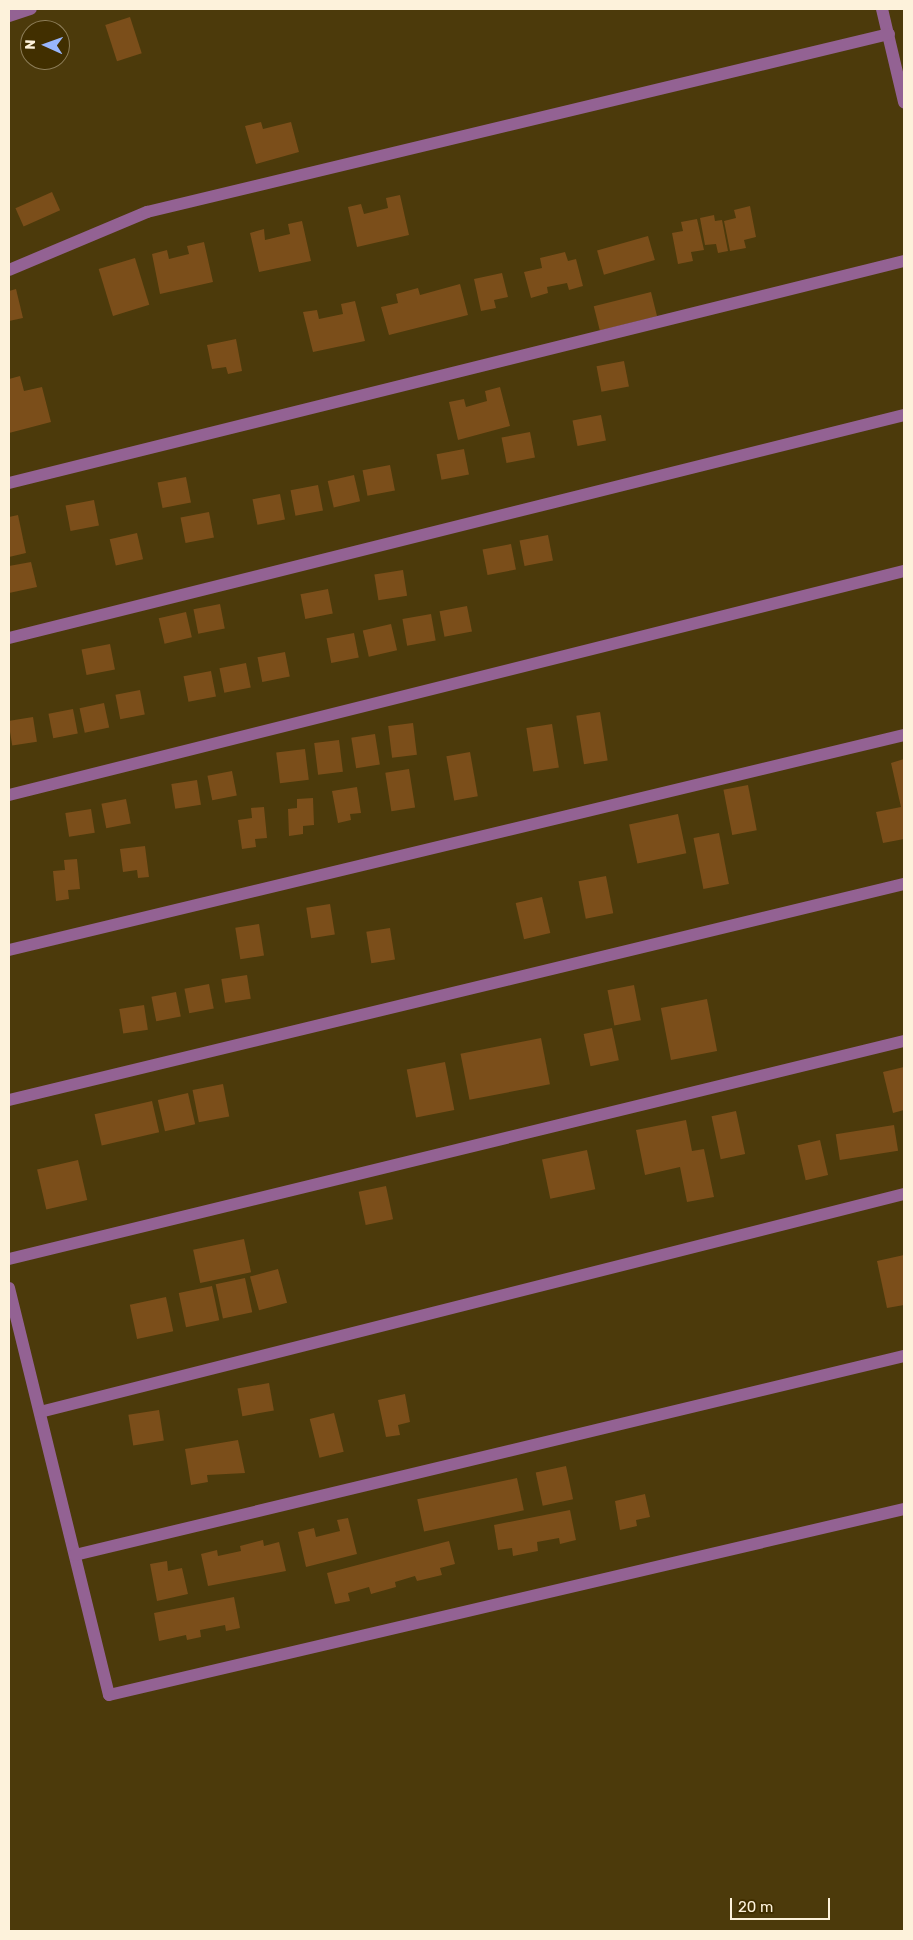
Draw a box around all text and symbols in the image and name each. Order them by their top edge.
north arrow [20,20,70,70]
text: N [22,39,39,50]
scale bar [733,1888,833,1920]
text: 20 m [738,1898,773,1916]

